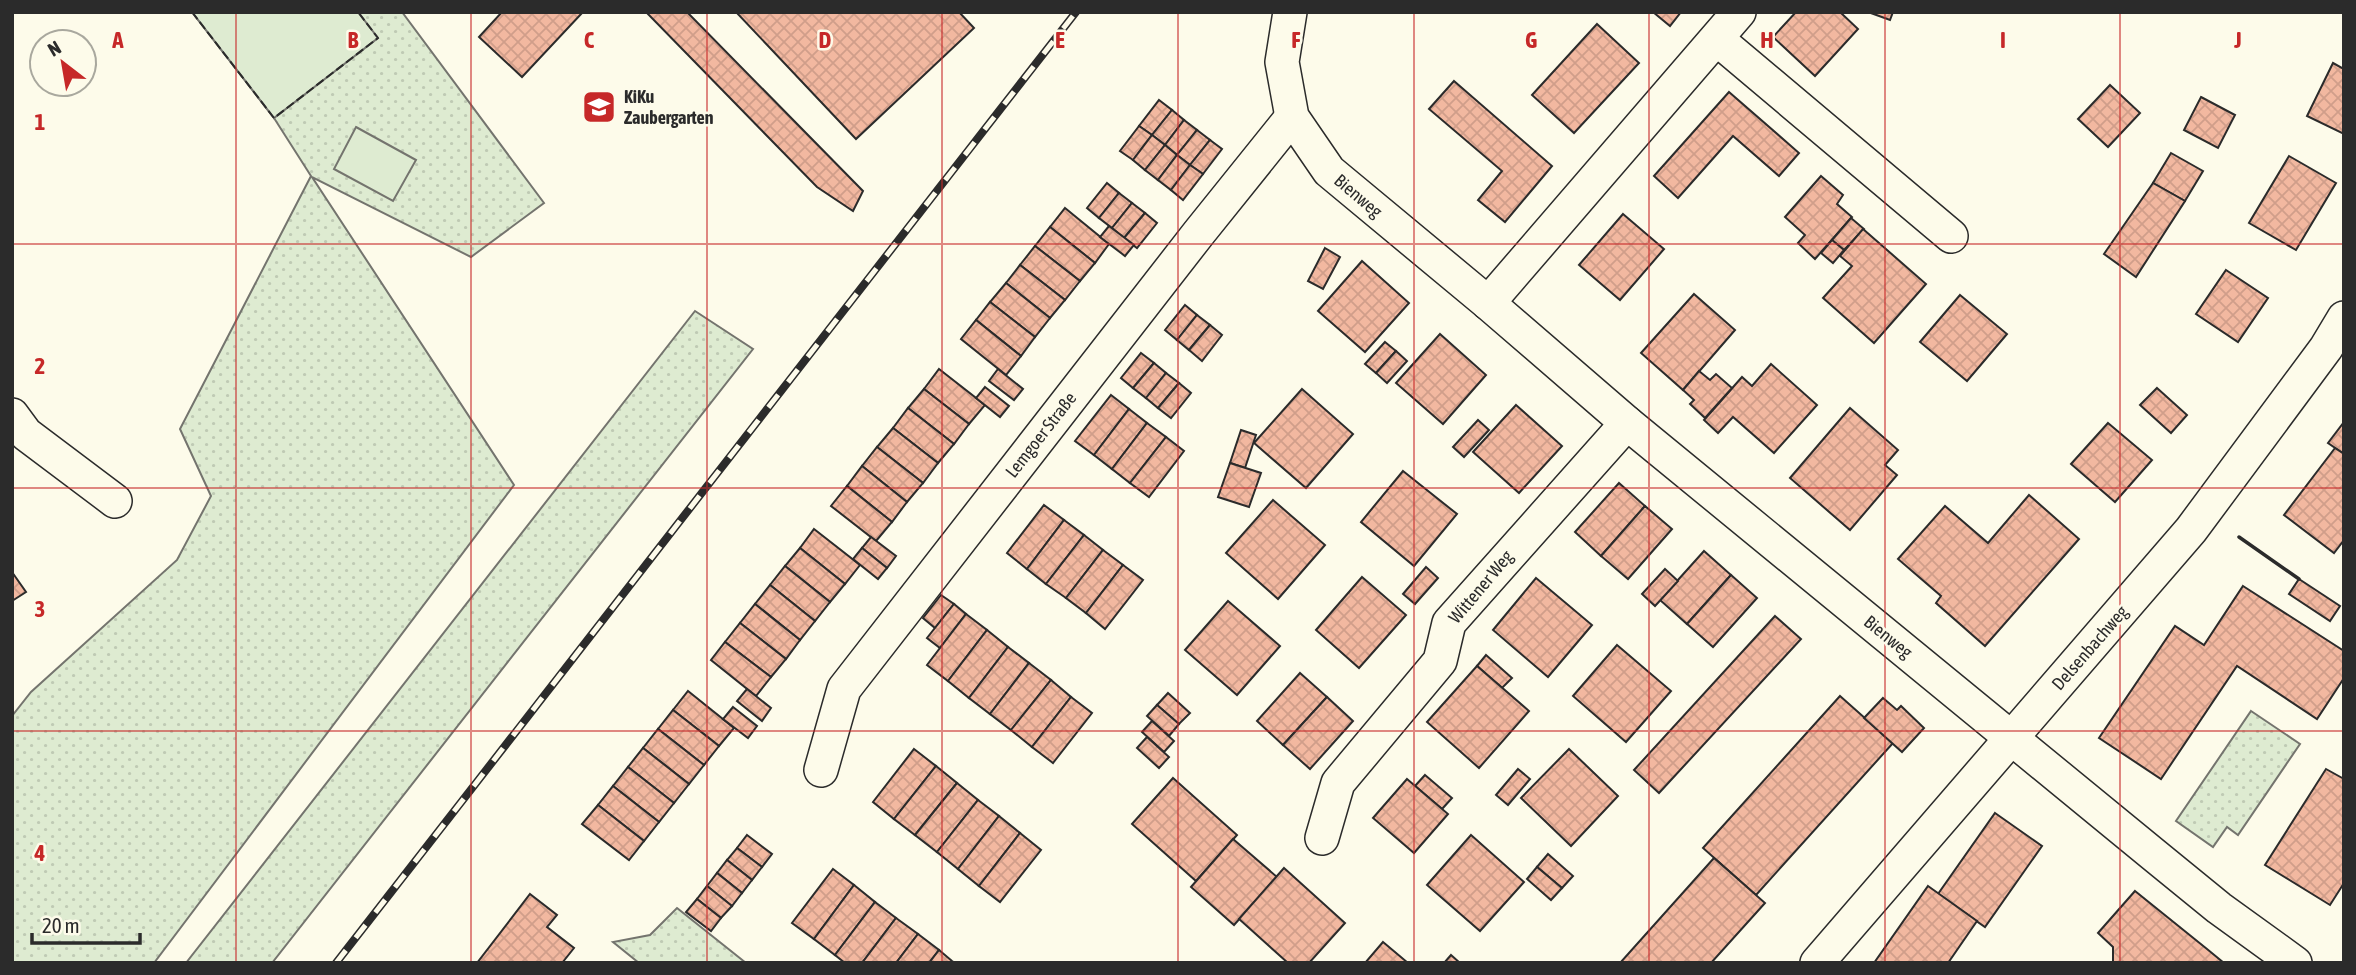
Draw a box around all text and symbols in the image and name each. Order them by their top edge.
text: A [111,27,124,53]
text: B [348,27,359,53]
text: C [584,27,595,53]
text: D [819,27,832,53]
text: E [1055,27,1065,53]
text: F [1291,27,1301,53]
text: G [1525,27,1537,53]
text: H [1760,27,1774,53]
text: I [2000,27,2006,53]
text: J [2233,27,2242,53]
north arrow [28,28,98,98]
text: N [44,36,65,61]
place label: KiKu Zaubergarten [624,86,714,128]
school or university icon: KiKu Zaubergarten [580,88,618,126]
text: 1 [35,109,46,135]
street label: Bienweg [1330,170,1387,222]
text: 2 [35,353,45,379]
street label: Lemgoer Straße [1001,388,1080,482]
street label: Wittener Weg [1444,546,1517,627]
text: 3 [35,596,45,622]
street label: Delsenbachweg [2047,601,2132,694]
street label: Bienweg [1860,611,1917,663]
text: 4 [34,840,46,866]
scale bar [32,902,140,946]
text: 20 m [42,913,80,937]

